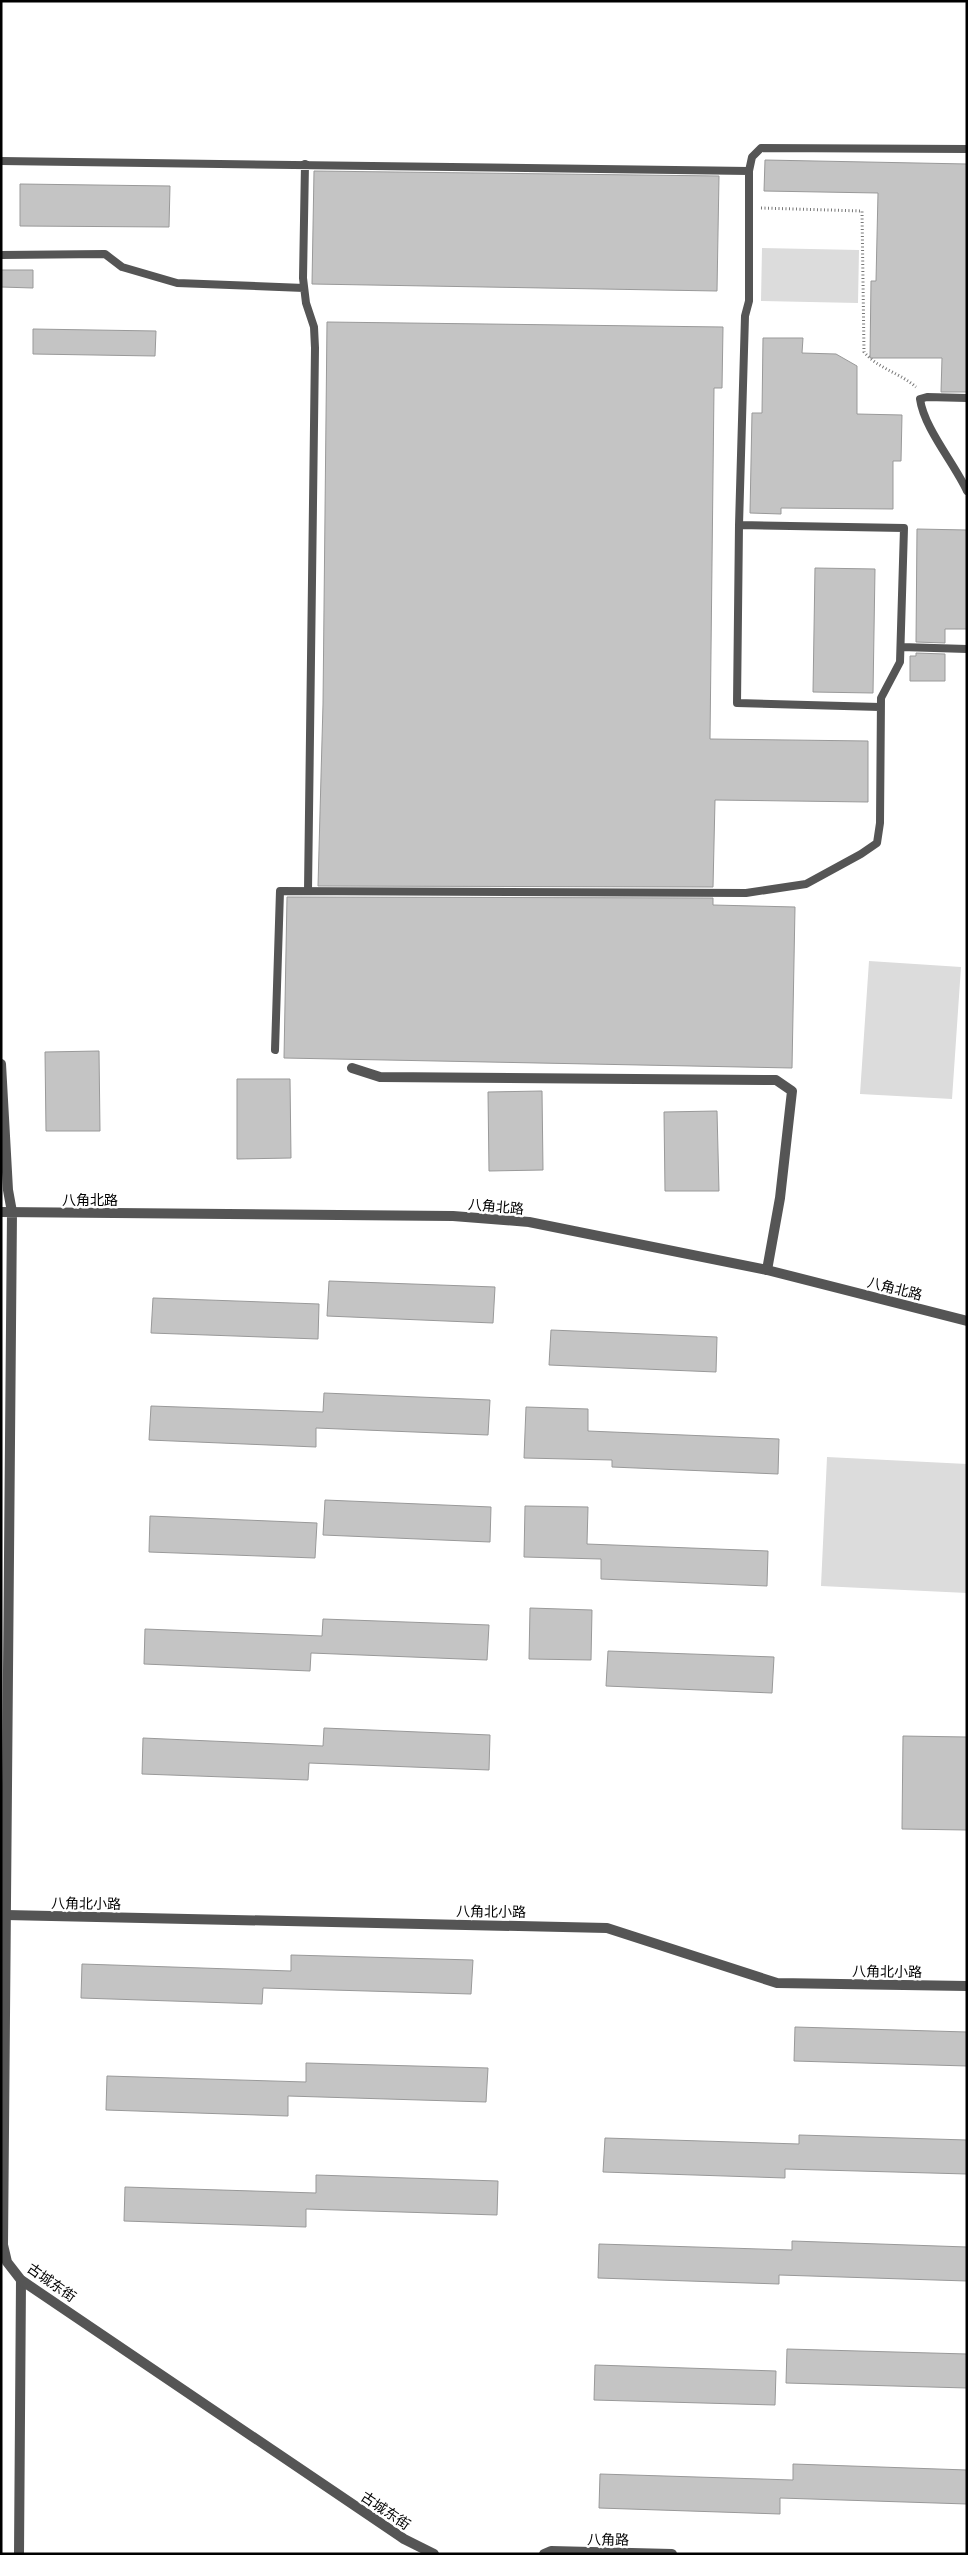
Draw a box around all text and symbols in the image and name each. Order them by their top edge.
street label: 八角北路 [62,1190,118,1209]
street label: 八角北路 [467,1194,525,1218]
street label: 八角北路 [866,1272,924,1304]
street label: 八角北小路 [51,1893,121,1913]
street label: 八角北小路 [456,1901,526,1921]
street label: 八角北小路 [852,1961,922,1981]
street label: 古城东街 [24,2258,80,2306]
street label: 古城东街 [357,2486,415,2534]
street label: 八角路 [587,2529,629,2549]

